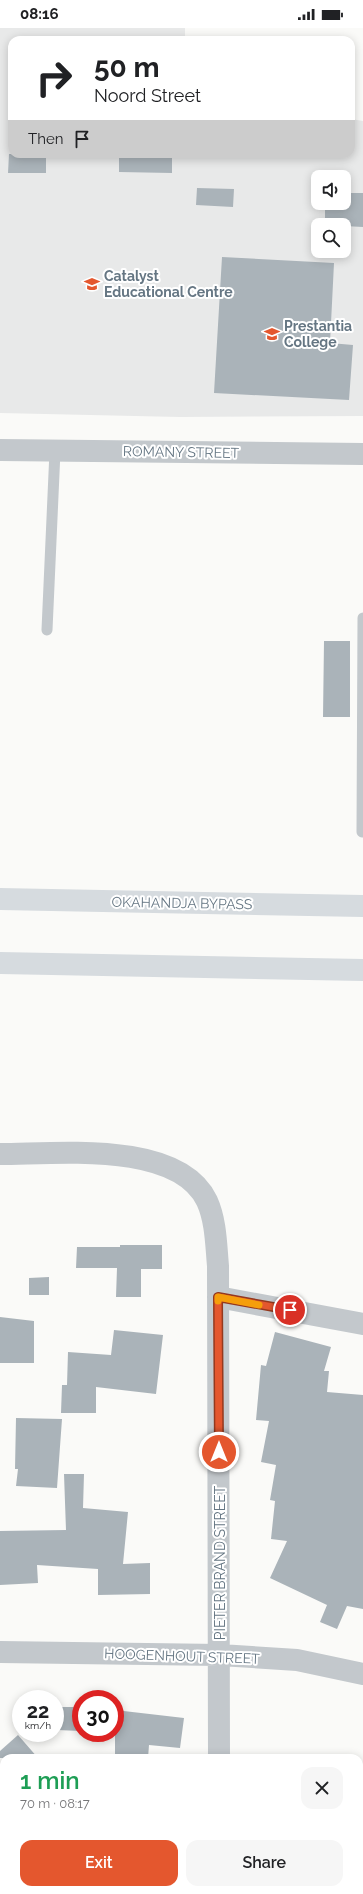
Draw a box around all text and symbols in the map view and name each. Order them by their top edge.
text: 08:16 [20,5,59,23]
text: 50 m [94,51,160,84]
icon: right [28,52,80,104]
text: Noord Street [94,85,201,106]
icon: arrive [71,128,93,150]
text: Then [28,130,63,148]
map controls [311,170,351,258]
button: sound [311,170,351,210]
button: search [311,218,351,258]
place label: Catalyst Educational Centre [104,268,233,300]
school or university icon: Catalyst Educational Centre [83,275,101,293]
place label: Prestantia College [284,318,352,350]
school or university icon: Prestantia College [263,325,281,343]
street label: ROMANY STREET [123,443,240,461]
street label: OKAHANDJA BYPASS [112,894,253,912]
pin [273,1293,307,1327]
icon: arrive [279,1299,301,1321]
position arrow [198,1431,240,1473]
street label: PIETER BRAND STREET [212,1485,228,1640]
street label: HOOGENHOUT STREET [104,1645,260,1667]
speed limit sign: 30 [72,1690,124,1742]
text: 22 [27,1699,49,1723]
text: km/h [25,1720,51,1731]
text: 1 min [20,1766,80,1795]
button: close [301,1767,343,1809]
text: 70 m · 08:17 [20,1796,90,1811]
button: Exit [20,1840,178,1886]
button: Share [186,1840,343,1886]

